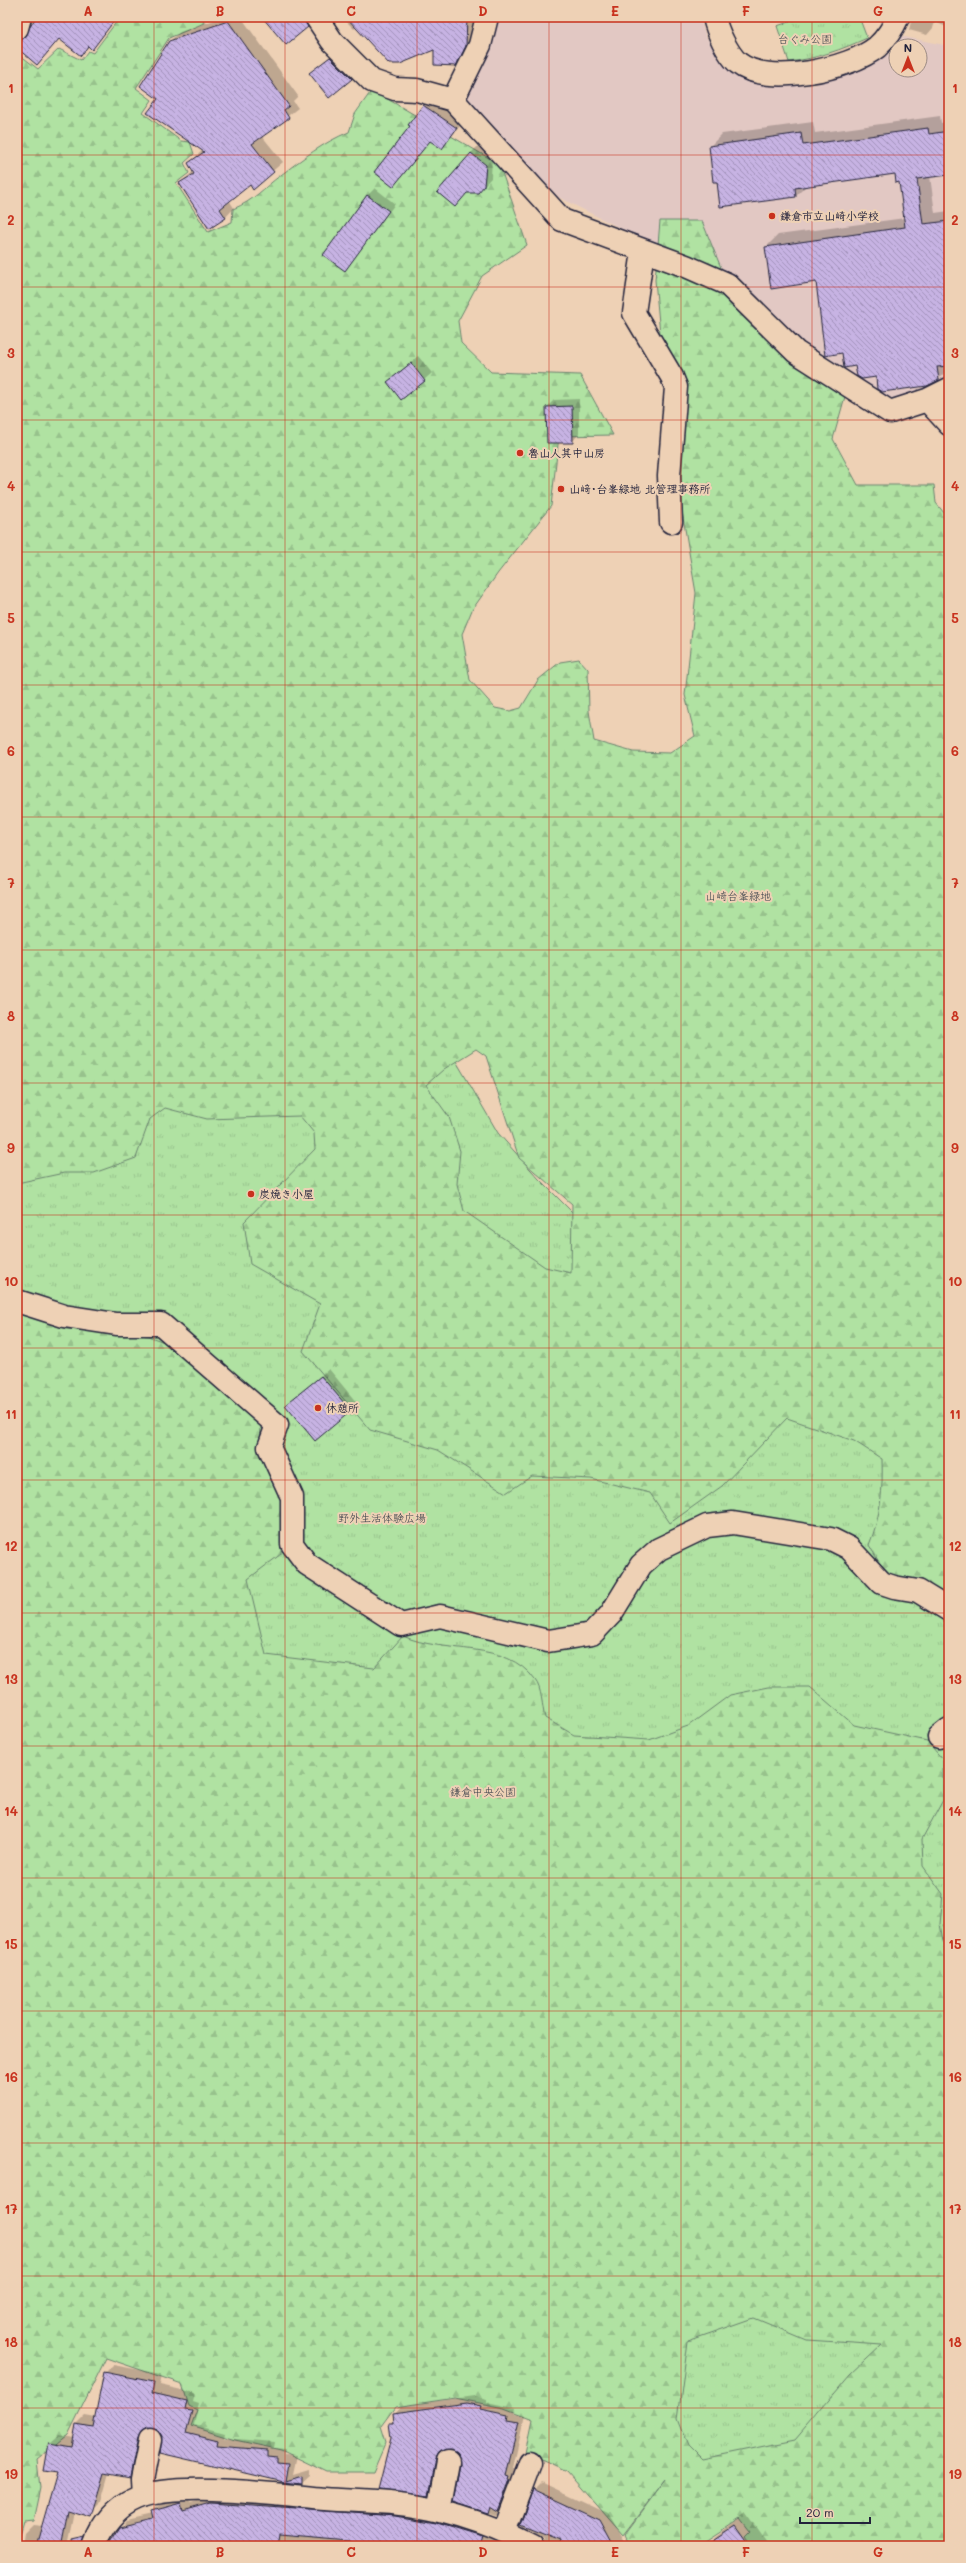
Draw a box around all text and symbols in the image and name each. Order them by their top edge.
text: A [83,2,93,19]
text: B [216,2,225,19]
text: C [346,2,356,19]
text: D [478,2,488,19]
text: E [611,2,619,19]
text: F [742,2,750,19]
text: G [873,2,883,19]
park label: 台ぐみ公園 [778,31,832,46]
north arrow [888,38,928,78]
text: N [904,40,912,55]
text: 1 [8,79,14,96]
text: 1 [952,79,958,96]
place label: 鎌倉市立山崎小学校 [780,208,879,223]
text: 2 [7,211,15,228]
marker: 鎌倉市立山崎小学校 [767,211,777,221]
text: 2 [951,211,959,228]
text: 3 [7,344,15,361]
text: 3 [951,344,959,361]
place label: 魯山人其中山房 [528,445,605,460]
marker: 魯山人其中山房 [515,448,525,458]
text: 4 [7,477,15,494]
text: 4 [951,477,959,494]
place label: 山﨑･台峯緑地 北管理事務所 [569,481,710,496]
marker: 山﨑･台峯緑地 北管理事務所 [556,484,566,494]
text: 5 [7,609,15,626]
text: 5 [951,609,959,626]
text: 6 [7,742,15,759]
text: 6 [951,742,959,759]
text: 7 [7,874,15,891]
text: 7 [951,874,959,891]
park label: 山崎台峯緑地 [705,888,771,903]
text: 8 [7,1007,15,1024]
text: 8 [951,1007,959,1024]
text: 9 [7,1139,15,1156]
text: 9 [951,1139,959,1156]
place label: 炭焼き小屋 [259,1186,314,1201]
marker: 炭焼き小屋 [246,1189,256,1199]
text: 10 [4,1272,18,1289]
text: 10 [948,1272,962,1289]
place label: 休憩所 [326,1400,359,1415]
marker: 休憩所 [313,1403,323,1413]
text: 11 [5,1405,17,1422]
text: 11 [949,1405,961,1422]
park label: 野外生活体験広場 [338,1510,426,1525]
text: 12 [4,1537,18,1554]
text: 12 [948,1537,962,1554]
text: 13 [4,1670,18,1687]
text: 13 [948,1670,962,1687]
park label: 鎌倉中央公園 [450,1784,516,1799]
text: 14 [4,1802,18,1819]
text: 14 [948,1802,962,1819]
text: 15 [4,1935,18,1952]
text: 15 [948,1935,962,1952]
text: 16 [4,2068,18,2085]
text: 16 [948,2068,962,2085]
text: 17 [4,2200,18,2217]
text: 17 [948,2200,962,2217]
text: 18 [4,2333,18,2350]
text: 18 [948,2333,962,2350]
text: 19 [4,2465,18,2482]
text: 19 [948,2465,962,2482]
scale bar [800,2499,870,2525]
text: 20 m [806,2504,834,2520]
text: A [83,2543,93,2560]
text: B [216,2543,225,2560]
text: C [346,2543,356,2560]
text: D [478,2543,488,2560]
text: E [611,2543,619,2560]
text: F [742,2543,750,2560]
text: G [873,2543,883,2560]

